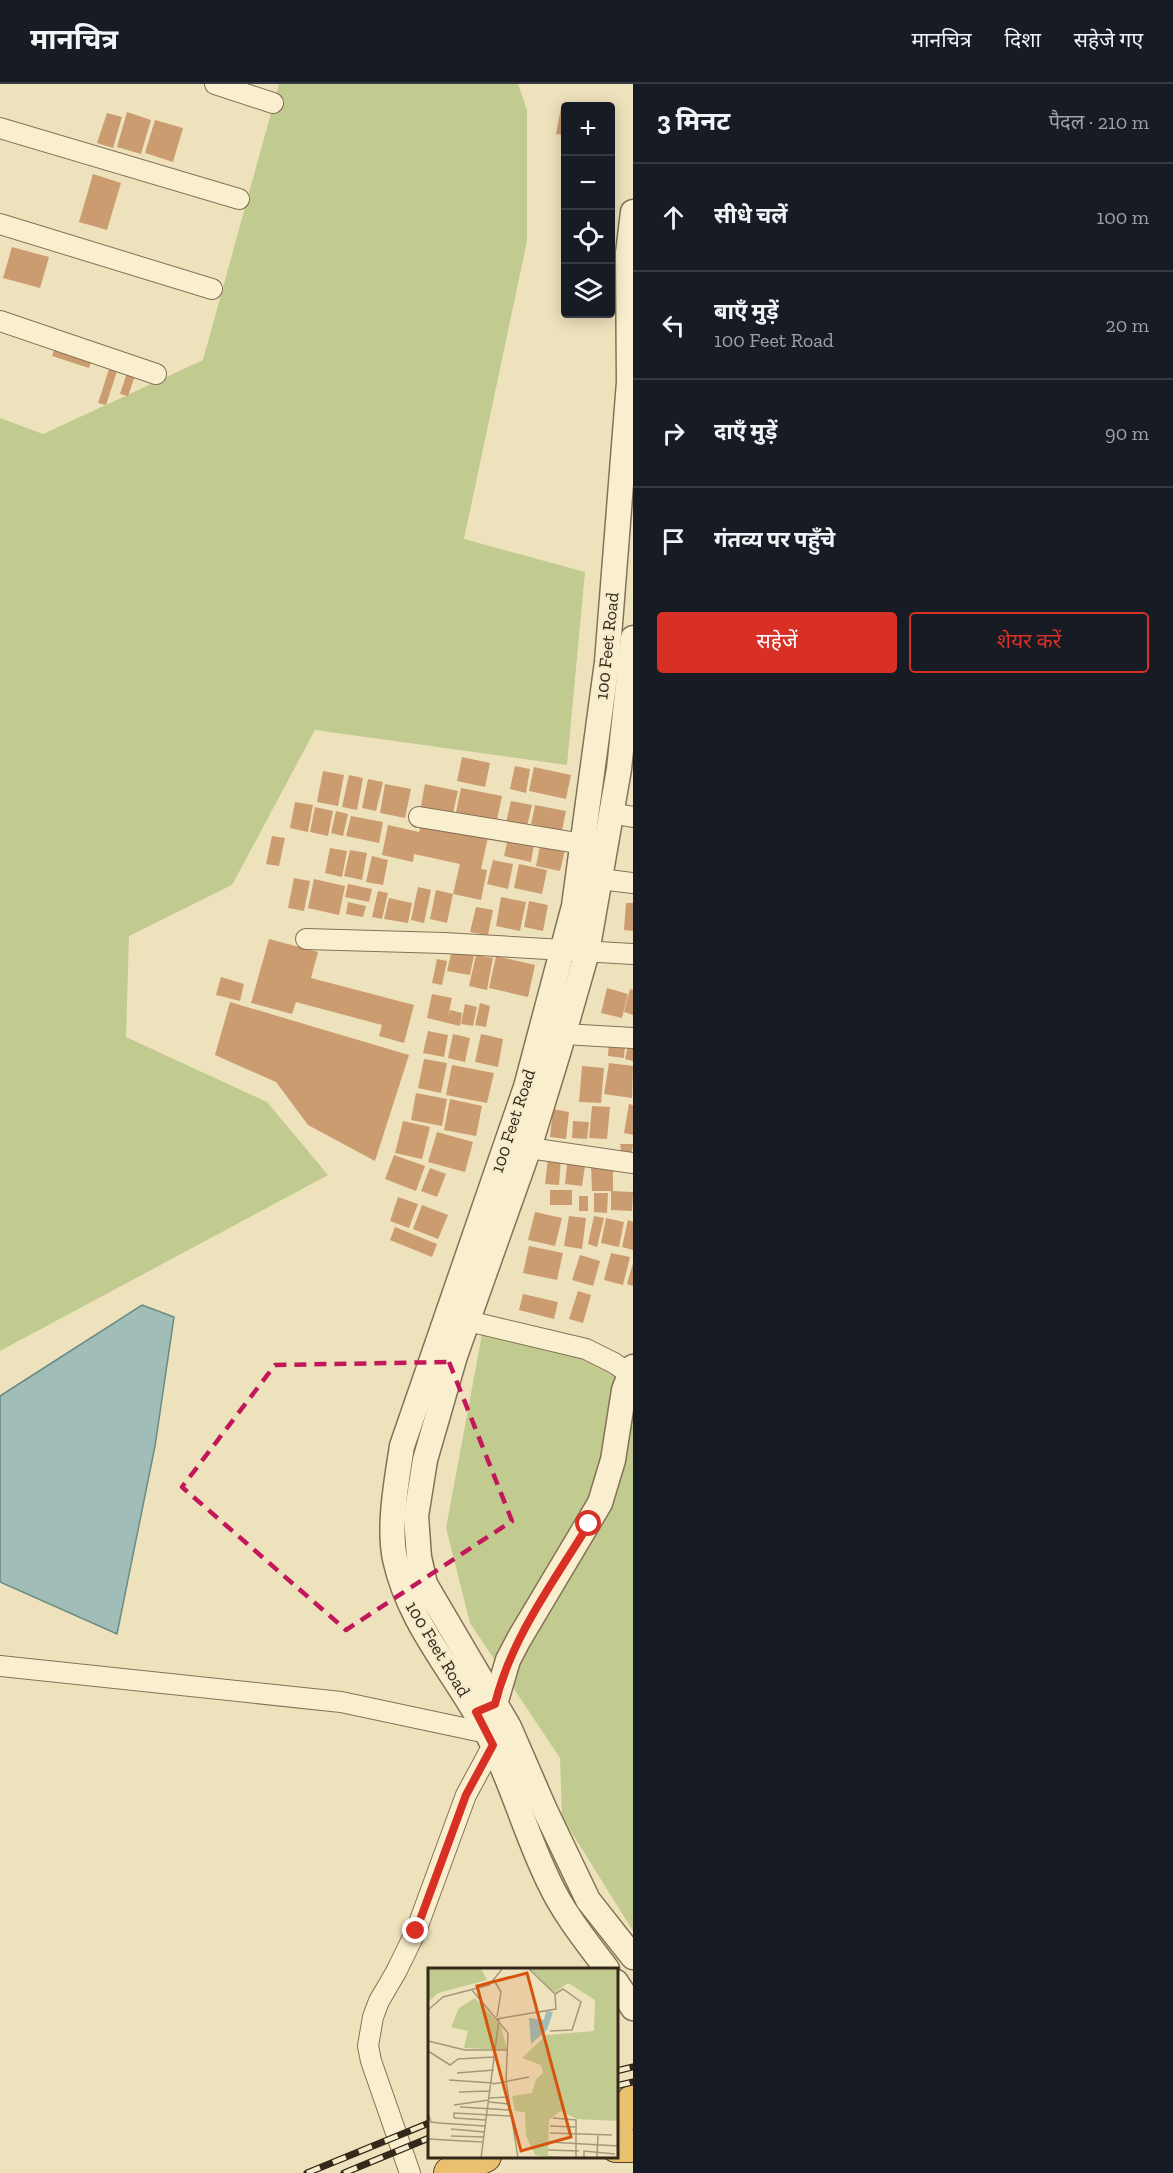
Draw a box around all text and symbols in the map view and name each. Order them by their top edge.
text: मानचित्र [30,23,118,56]
text: मानचित्र [912,27,972,52]
text: दिशा [1005,27,1041,52]
text: सहेजे गए [1074,27,1143,52]
map controls [561,102,615,318]
button: + [561,102,615,156]
text: 3 मिनट [657,105,730,137]
text: पैदल · 210 m [1049,110,1149,134]
button: − [561,156,615,210]
icon: ahead [657,201,690,234]
text: सीधे चलें [714,202,787,229]
text: 100 m [1096,205,1149,229]
button: locate [561,210,615,264]
button: layers [561,264,615,318]
text: बाएँ मुड़ें [714,298,778,325]
icon: left [657,309,690,342]
text: 20 m [1105,313,1149,337]
text: 100 Feet Road [714,328,834,352]
icon: right [657,417,690,450]
text: दाएँ मुड़ें [714,418,777,445]
text: 90 m [1105,421,1149,445]
icon: arrive [657,525,690,558]
text: गंतव्य पर पहुँचे [714,526,835,553]
street label: 100 Feet Road [590,591,624,701]
button: सहेजें [657,612,897,673]
button: शेयर करें [909,612,1149,673]
street label: 100 Feet Road [486,1066,540,1176]
route start [575,1510,601,1536]
street label: 100 Feet Road [401,1597,475,1701]
route end [402,1917,428,1943]
inset map [428,1968,618,2158]

